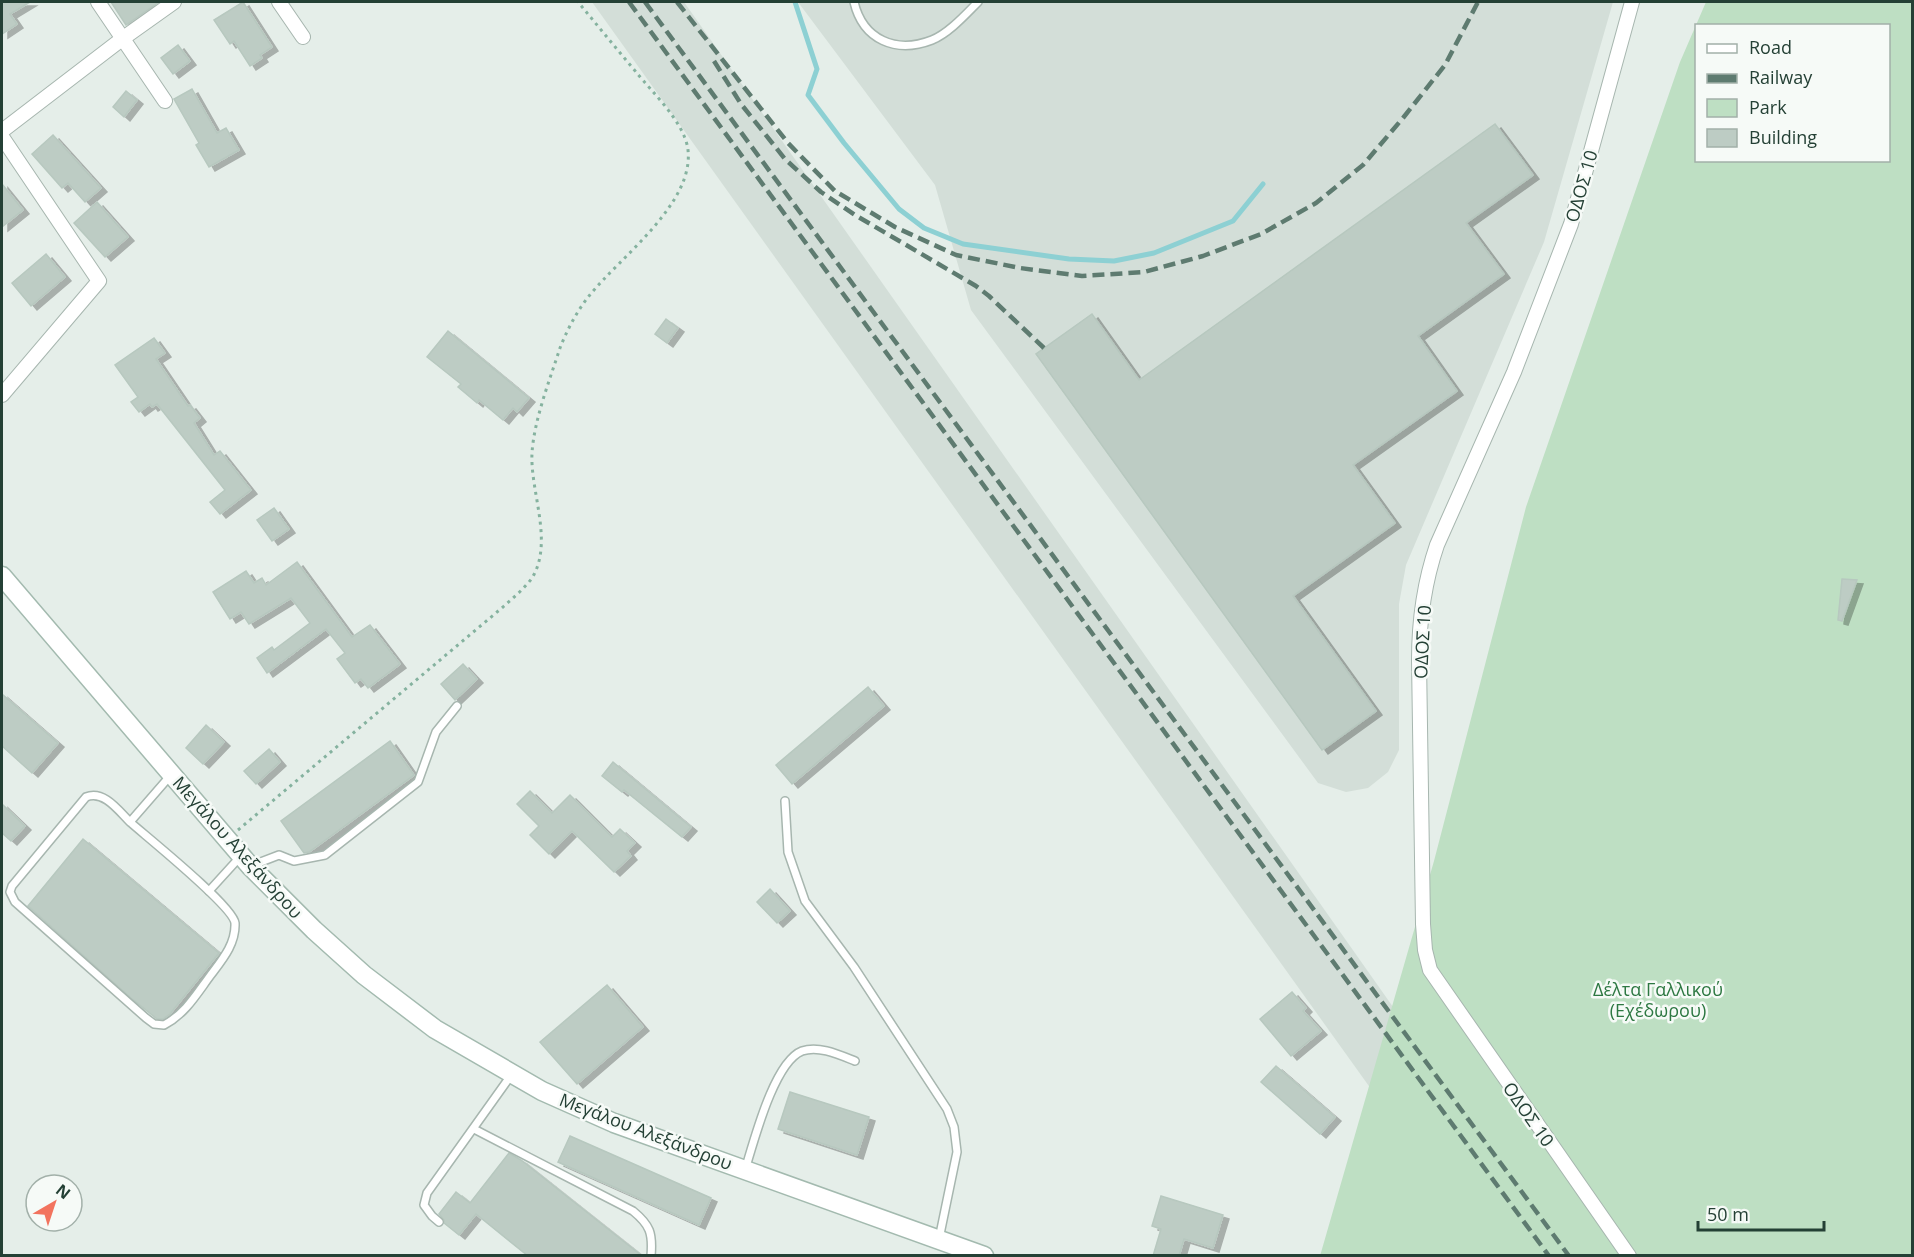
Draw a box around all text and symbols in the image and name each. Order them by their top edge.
legend [1695,24,1890,162]
text: Road [1749,35,1792,59]
text: Railway [1749,65,1813,89]
text: Park [1749,95,1787,119]
text: Building [1749,125,1817,149]
street label: ΟΔΟΣ 10 [1559,147,1603,225]
street label: ΟΔΟΣ 10 [1408,604,1436,680]
street label: Μεγάλου Αλεξάνδρου [168,771,308,923]
park label: Δέλτα Γαλλικού (Εχέδωρου) [1593,977,1723,1022]
street label: ΟΔΟΣ 10 [1498,1077,1560,1151]
street label: Μεγάλου Αλεξάνδρου [556,1087,736,1175]
north arrow [24,1173,84,1233]
text: N [51,1179,75,1204]
scale bar [1698,1194,1824,1232]
text: 50 m [1707,1202,1749,1226]

